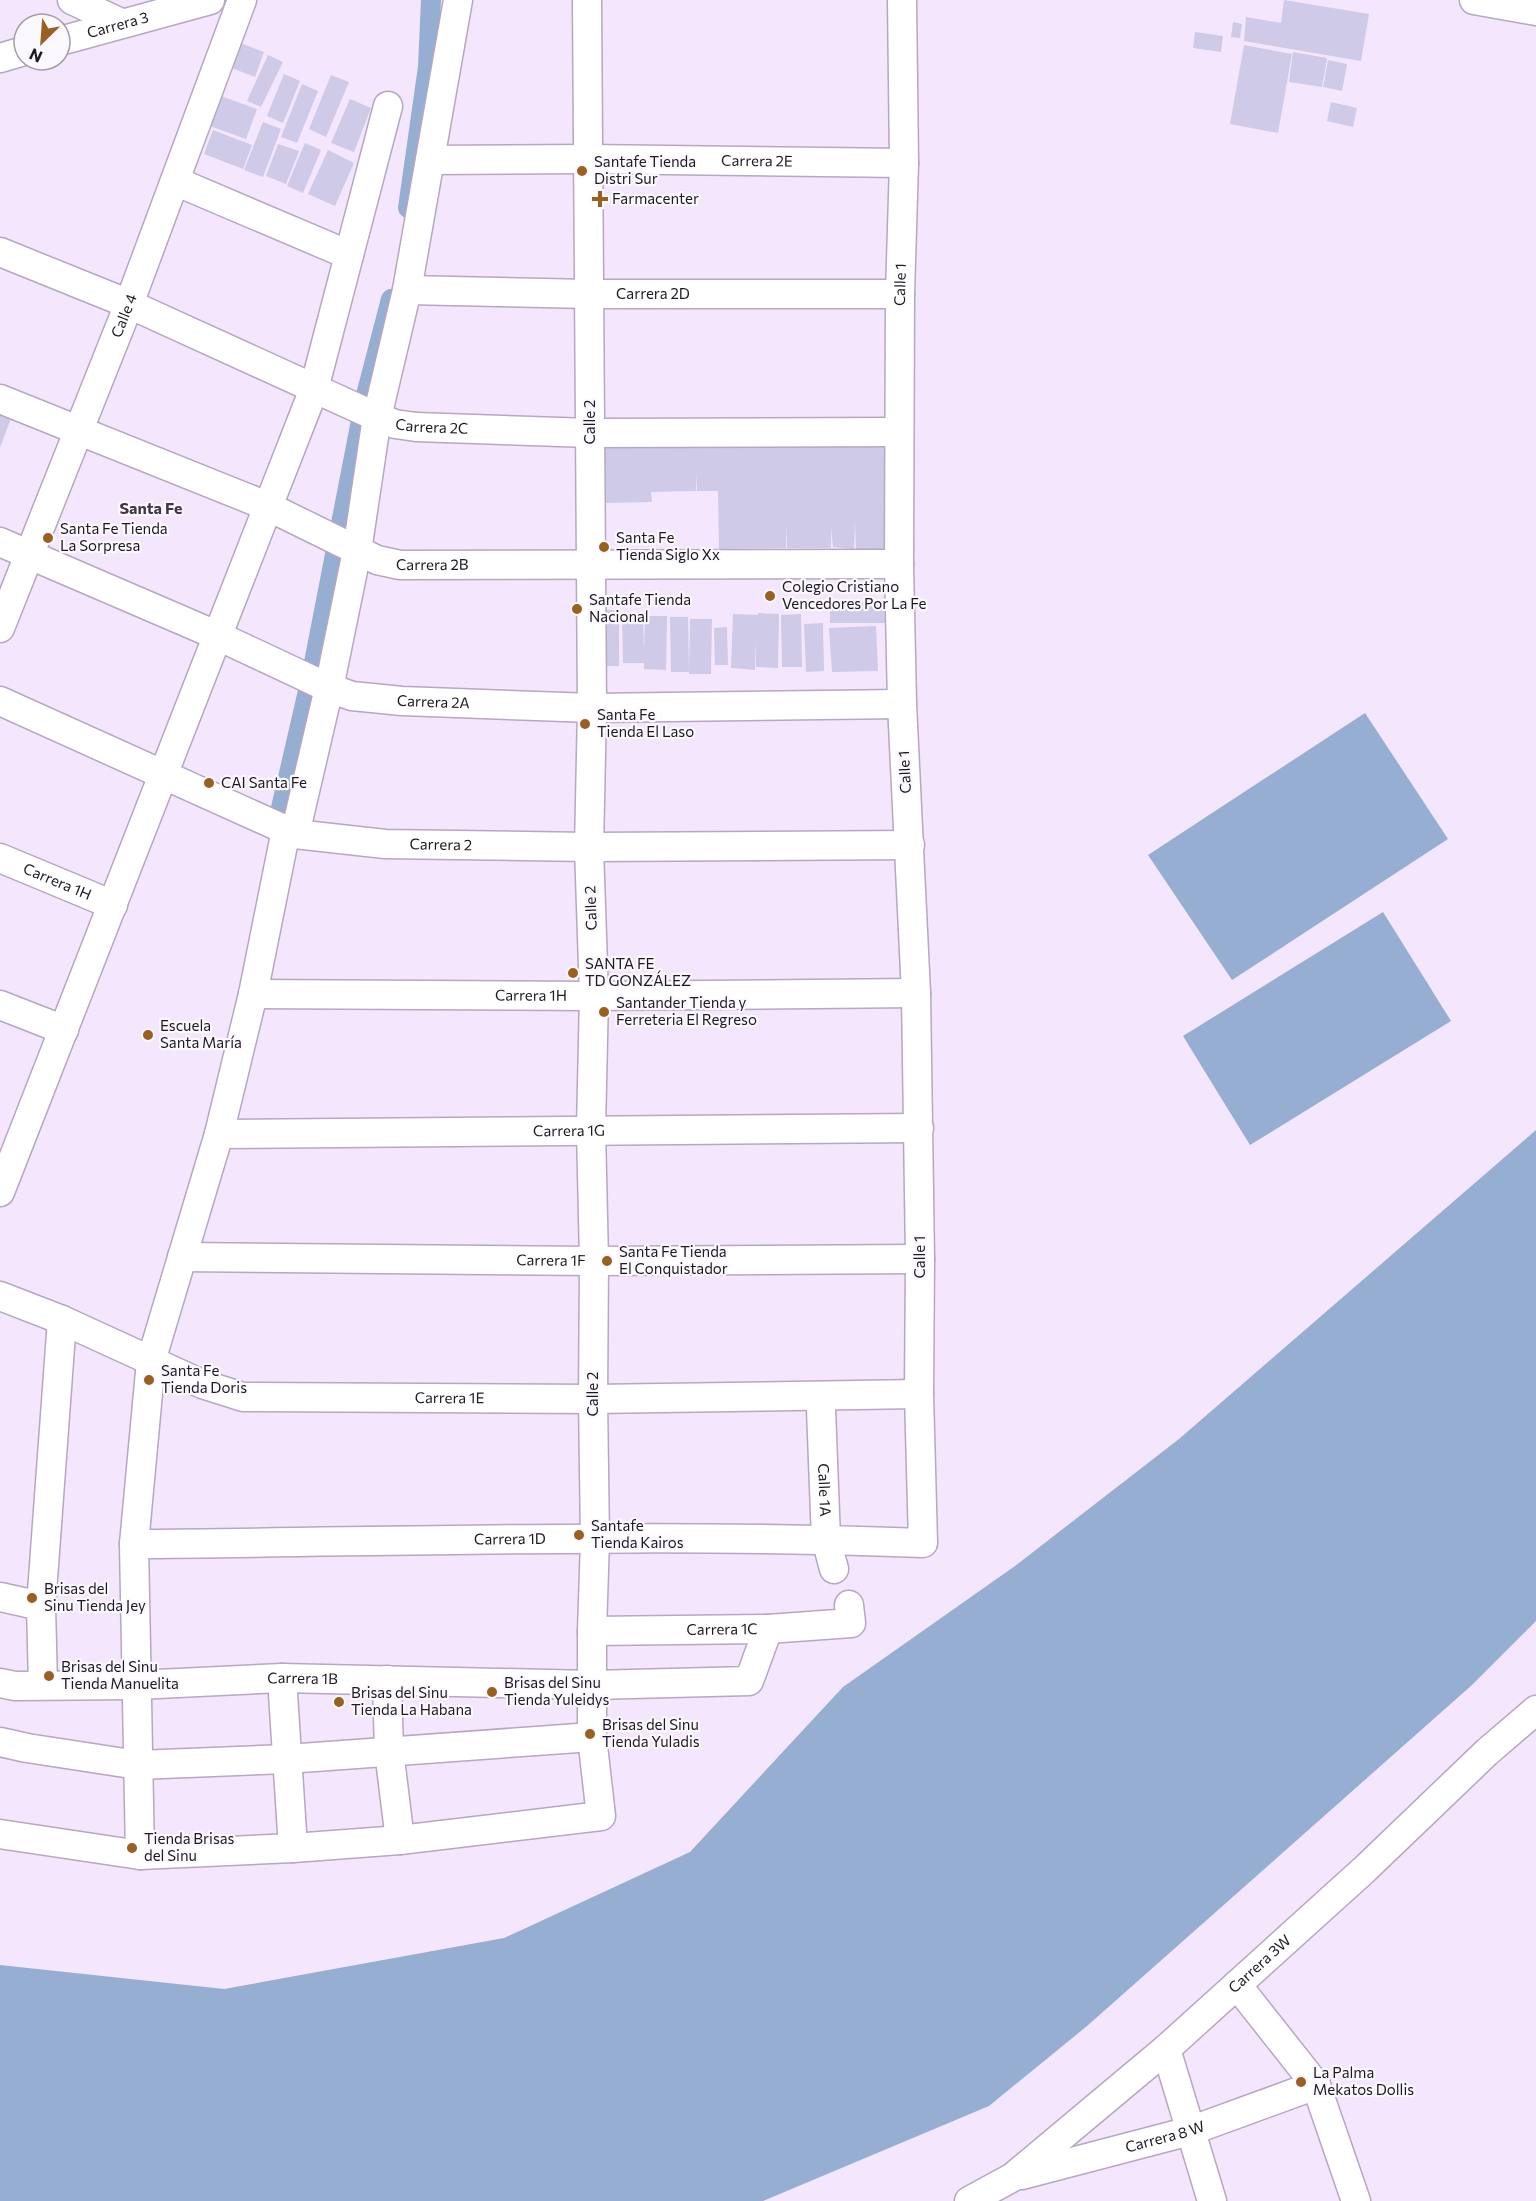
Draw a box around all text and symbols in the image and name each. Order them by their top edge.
street label: Carrera 3 [85,7,150,41]
north arrow [12,12,72,72]
text: N [26,45,45,67]
street label: Carrera 2E [721,151,793,170]
place label: Santafe Tienda Distri Sur [594,152,696,187]
marker: Santafe Tienda Distri Sur [575,164,589,178]
place label: Farmacenter [612,189,699,207]
marker: Farmacenter [593,192,607,206]
street label: Calle 1 [890,263,909,306]
street label: Carrera 2D [616,284,690,302]
street label: Calle 4 [107,291,140,340]
street label: Calle 2 [580,400,598,444]
street label: Carrera 2C [394,414,469,437]
district label: Santa Fe [119,498,183,517]
place label: Santa Fe Tienda La Sorpresa [60,519,168,554]
place label: Santa Fe Tienda Siglo Xx [616,528,720,563]
marker: Santa Fe Tienda La Sorpresa [41,531,55,545]
marker: Santa Fe Tienda Siglo Xx [597,540,611,554]
street label: Carrera 2B [396,555,469,573]
place label: Colegio Cristiano Vencedores Por La Fe [782,577,927,612]
marker: Colegio Cristiano Vencedores Por La Fe [763,589,777,603]
place label: Santafe Tienda Nacional [589,590,691,625]
marker: Santafe Tienda Nacional [570,602,584,616]
street label: Carrera 2A [397,691,470,711]
place label: Santa Fe Tienda El Laso [597,705,694,740]
marker: Santa Fe Tienda El Laso [578,717,592,731]
street label: Calle 1 [894,750,914,794]
place label: CAI Santa Fe [221,773,307,791]
marker: CAI Santa Fe [202,776,216,790]
street label: Carrera 2 [409,834,472,853]
street label: Carrera 1H [21,859,94,903]
street label: Calle 2 [580,885,600,931]
place label: SANTA FE TD GONZÁLEZ [585,954,691,989]
marker: SANTA FE TD GONZÁLEZ [566,966,580,980]
street label: Carrera 1H [495,985,567,1004]
place label: Santander Tienda y Ferreteria El Regreso [616,993,757,1028]
marker: Santander Tienda y Ferreteria El Regreso [597,1005,611,1019]
place label: Escuela Santa María [160,1016,242,1051]
marker: Escuela Santa María [141,1028,155,1042]
street label: Carrera 1G [533,1121,605,1139]
street label: Calle 1 [910,1236,928,1278]
place label: Santa Fe Tienda El Conquistador [619,1242,728,1277]
street label: Carrera 1F [516,1250,586,1269]
marker: Santa Fe Tienda El Conquistador [600,1254,614,1268]
place label: Santa Fe Tienda Doris [161,1361,247,1396]
street label: Calle 2 [583,1372,601,1416]
marker: Santa Fe Tienda Doris [142,1373,156,1387]
street label: Carrera 1E [415,1388,485,1406]
street label: Calle 1A [815,1463,835,1517]
place label: Santafe Tienda Kairos [591,1516,684,1551]
marker: Santafe Tienda Kairos [572,1528,586,1542]
street label: Carrera 1D [474,1529,546,1548]
place label: Brisas del Sinu Tienda Jey [44,1579,146,1614]
marker: Brisas del Sinu Tienda Jey [25,1591,39,1605]
street label: Carrera 1C [686,1619,758,1638]
place label: Brisas del Sinu Tienda Manuelita [61,1657,179,1692]
street label: Carrera 1B [267,1668,338,1687]
marker: Brisas del Sinu Tienda Manuelita [42,1669,56,1683]
place label: Brisas del Sinu Tienda Yuleidys [504,1673,609,1708]
place label: Brisas del Sinu Tienda La Habana [351,1683,472,1718]
marker: Brisas del Sinu Tienda Yuleidys [485,1685,499,1699]
marker: Brisas del Sinu Tienda La Habana [332,1695,346,1709]
place label: Brisas del Sinu Tienda Yuladis [602,1715,700,1750]
marker: Brisas del Sinu Tienda Yuladis [583,1727,597,1741]
place label: Tienda Brisas del Sinu [144,1829,235,1864]
marker: Tienda Brisas del Sinu [125,1841,139,1855]
street label: Carrera 3W [1224,1931,1294,1996]
place label: La Palma Mekatos Dollis [1313,2063,1414,2098]
marker: La Palma Mekatos Dollis [1294,2075,1308,2089]
street label: Carrera 8 W [1123,2116,1207,2156]

